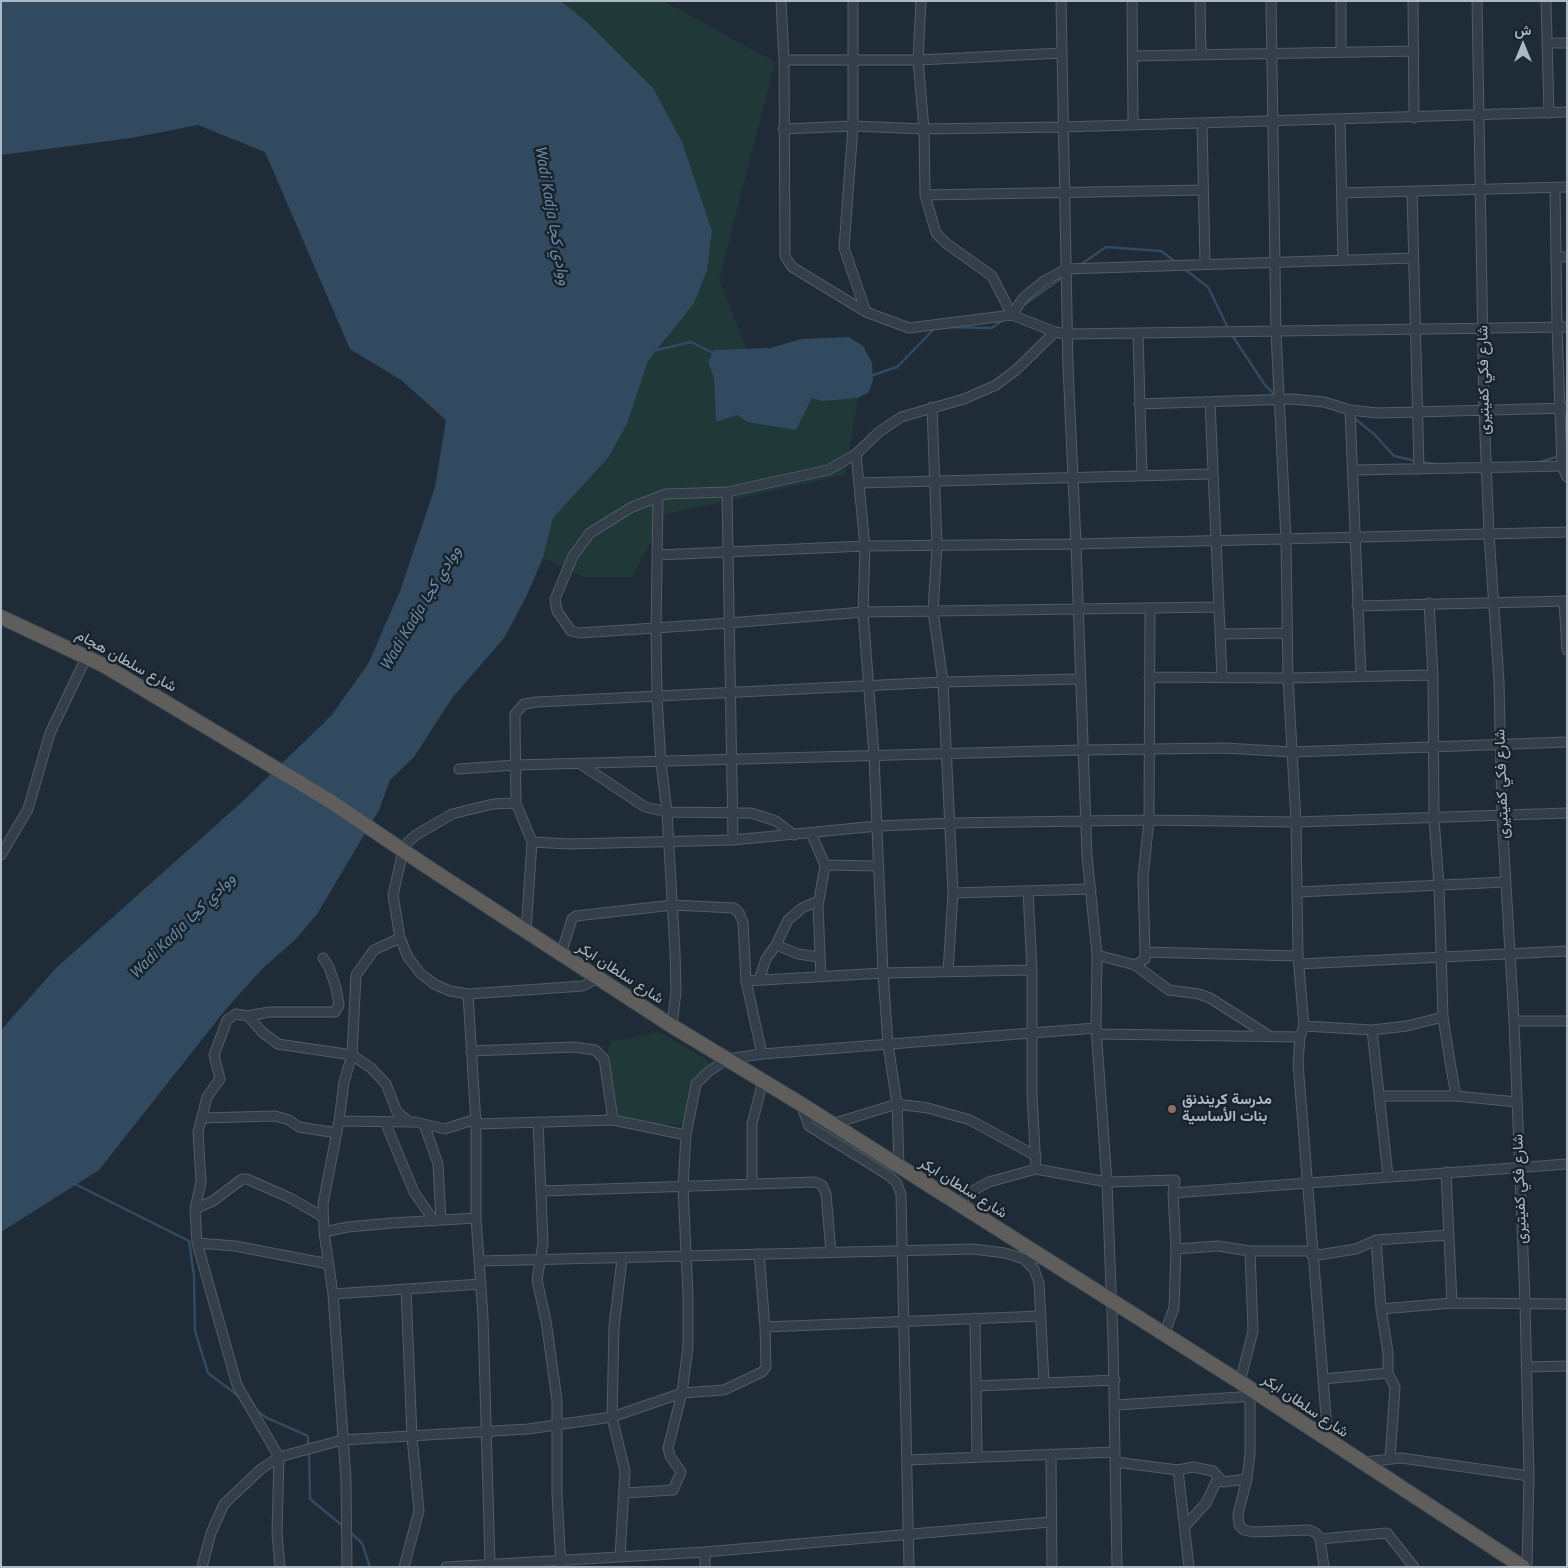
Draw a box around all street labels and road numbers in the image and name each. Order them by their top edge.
street label: شارع فكي كفيتيرى [1474,325,1494,435]
street label: شارع سلطان هجام [72,626,180,696]
street label: شارع فكي كفيتيرى [1491,729,1513,839]
street label: شارع سلطان ابكر [573,938,667,1008]
street label: شارع فكي كفيتيرى [1509,1134,1531,1244]
street label: شارع سلطان ابكر [916,1154,1010,1222]
street label: شارع سلطان ابكر [1258,1370,1352,1442]

